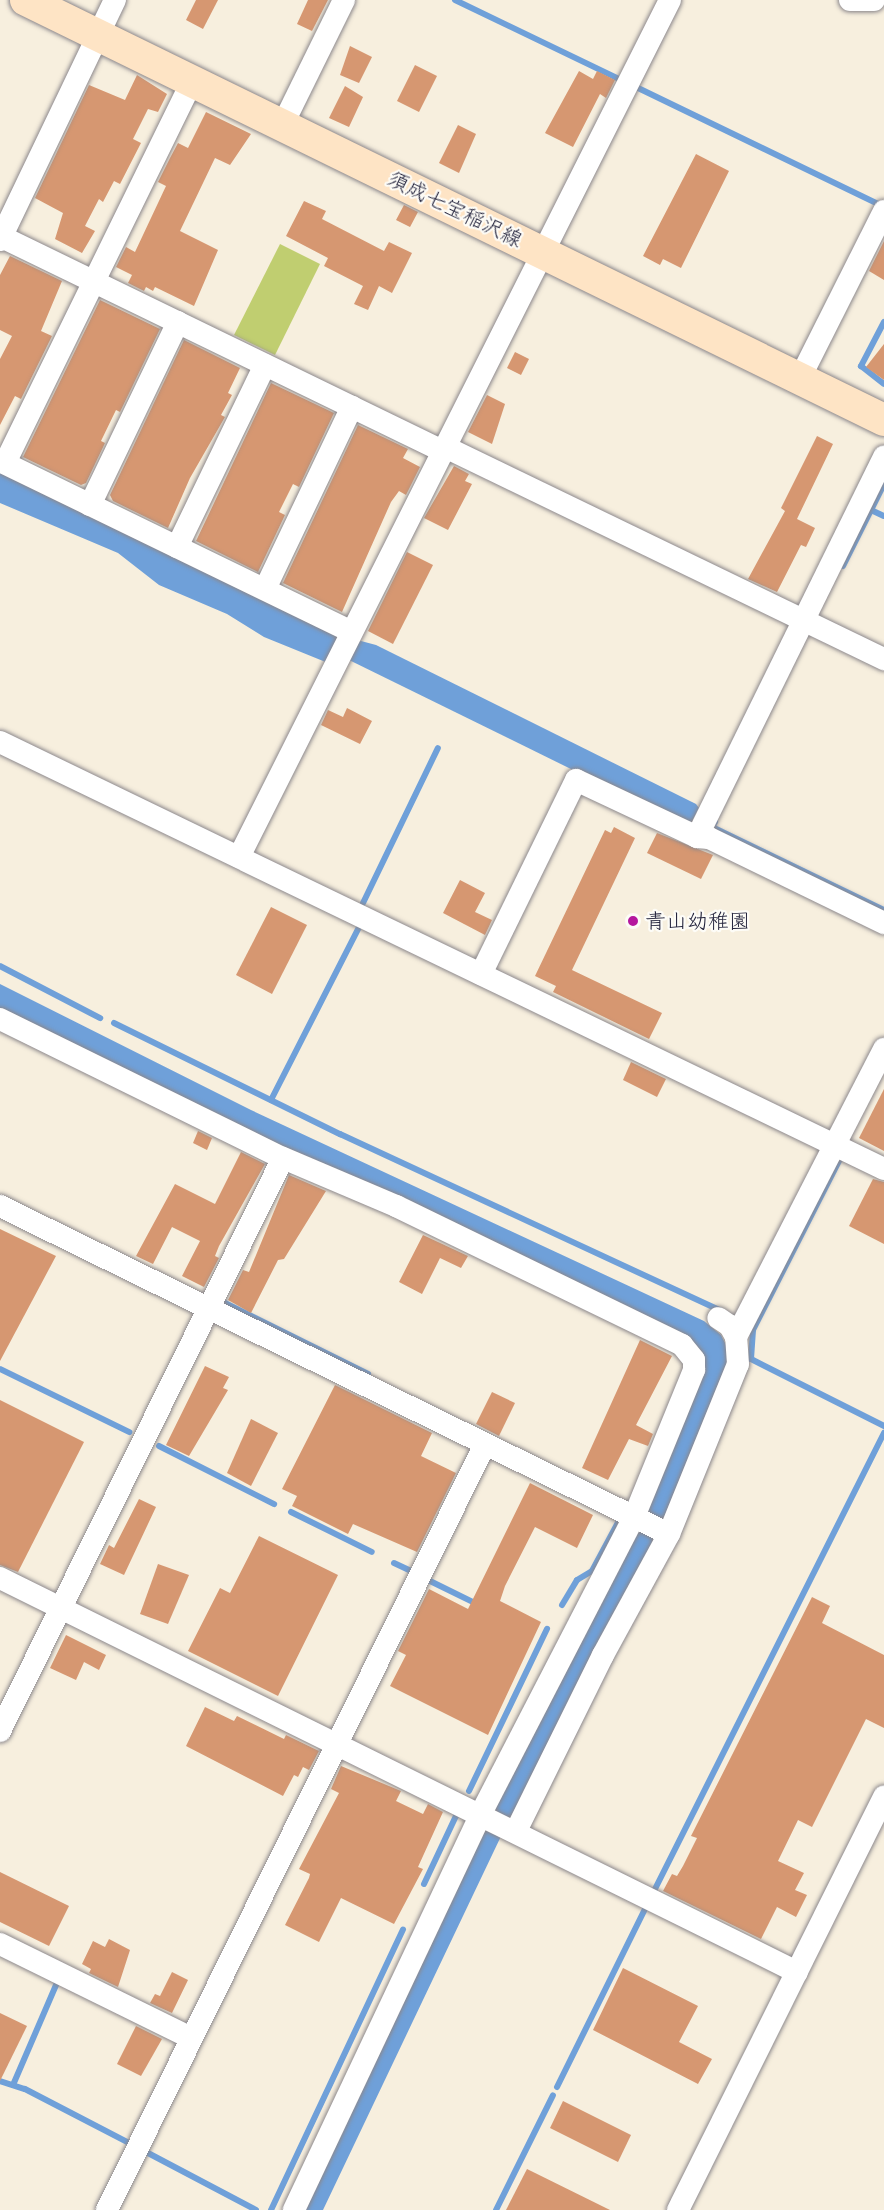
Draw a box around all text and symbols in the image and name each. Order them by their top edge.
street label: 須成七宝稲沢線 [383,165,527,253]
place label: 青山幼稚園 [645,908,750,934]
marker: 青山幼稚園 [626,914,640,928]

